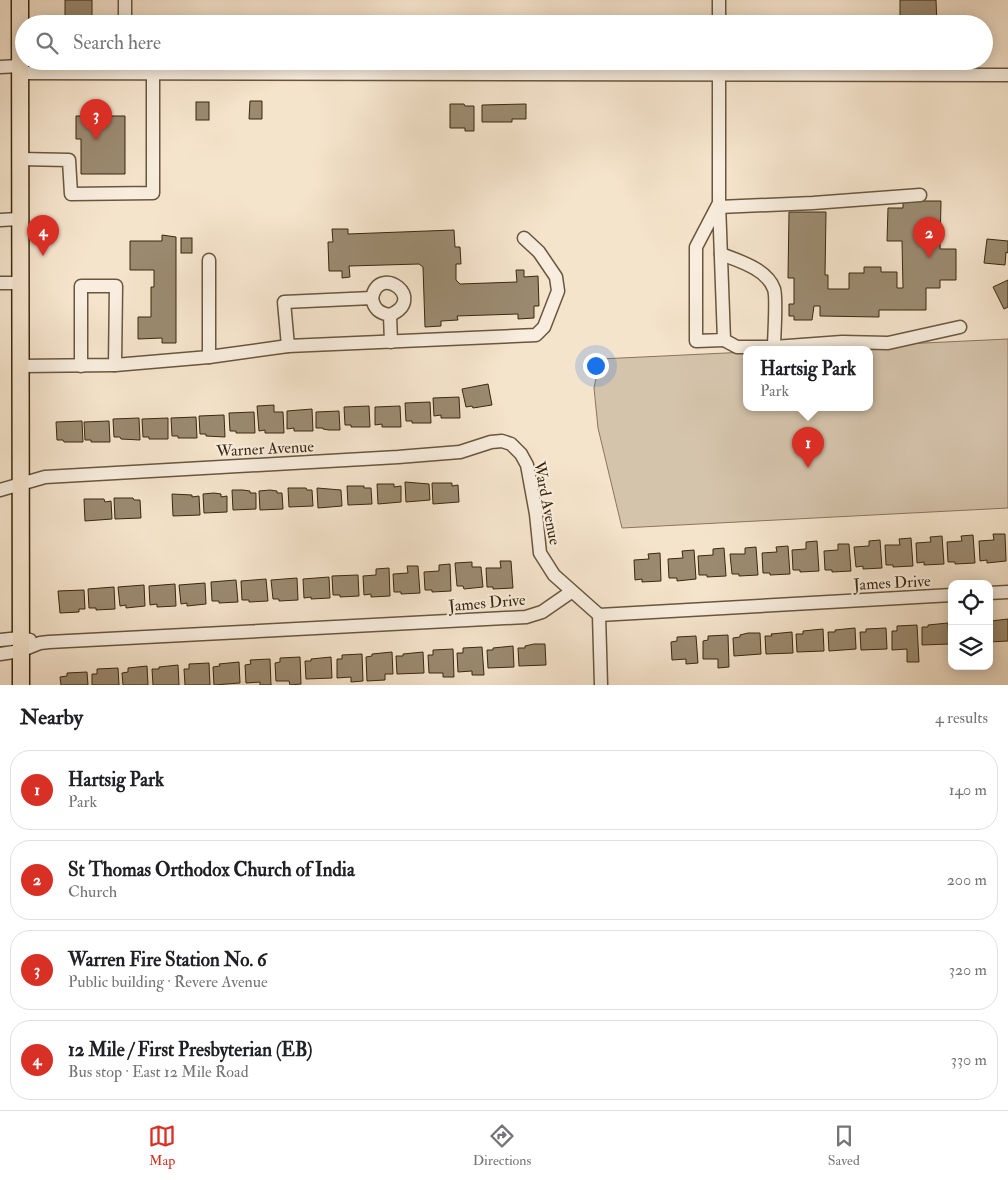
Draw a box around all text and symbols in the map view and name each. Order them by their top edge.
search box [15,15,993,70]
icon: search [33,29,61,57]
text: Search here [73,31,161,55]
pin: 3 [80,99,112,140]
pin: 4 [27,215,59,256]
pin: 2 [913,217,945,258]
popup [743,346,873,411]
your location [583,353,609,379]
text: Hartsig Park [760,357,856,381]
text: Park [760,381,789,401]
pin: 1 [792,427,824,468]
street label: Warner Avenue [215,436,315,462]
street label: Ward Avenue [529,459,565,547]
street label: James Drive [852,571,932,596]
map controls [948,580,993,670]
button: locate [948,580,993,625]
street label: James Drive [447,590,527,617]
button: layers [948,625,993,670]
text: Nearby [20,704,83,731]
text: 4 results [935,708,988,728]
text: Hartsig Park [68,768,164,792]
text: 1 [34,780,40,800]
text: 140 m [949,780,987,800]
text: Park [68,792,97,812]
text: St Thomas Orthodox Church of India [68,858,355,882]
text: 2 [33,870,41,890]
text: 200 m [947,870,987,890]
text: Church [68,882,117,902]
text: Warren Fire Station No. 6 [68,948,267,972]
text: 3 [34,960,40,980]
text: 320 m [949,960,987,980]
text: Public building · Revere Avenue [68,972,268,992]
text: 12 Mile / First Presbyterian (EB) [68,1038,312,1062]
text: 4 [33,1050,41,1070]
text: 330 m [951,1050,987,1070]
text: Bus stop · East 12 Mile Road [68,1062,249,1082]
tab: Map [148,1122,176,1169]
tab: Directions [473,1122,531,1169]
tab: Saved [828,1122,860,1169]

